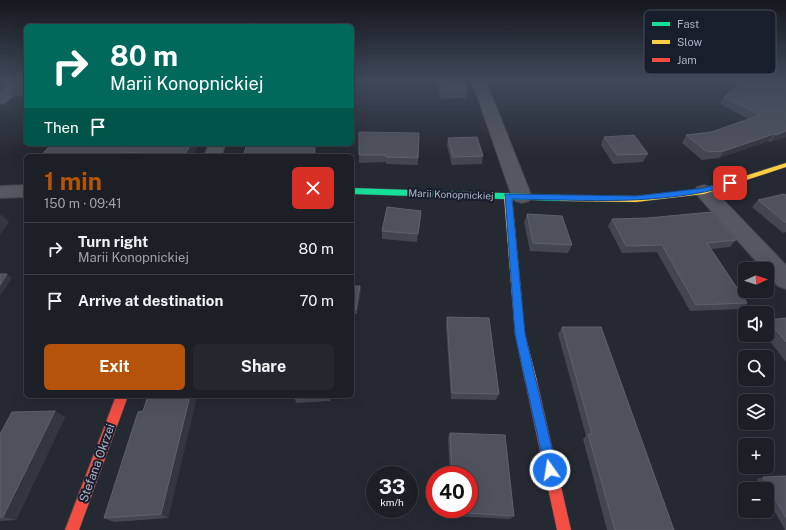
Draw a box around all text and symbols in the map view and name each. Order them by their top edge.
legend [644,10,776,74]
text: Fast [677,18,699,30]
text: Slow [677,36,703,48]
text: 80 m [110,39,178,72]
icon: right [44,40,96,92]
text: Jam [677,54,697,66]
text: Marii Konopnickiej [110,73,264,94]
icon: arrive [87,116,109,138]
text: Then [44,119,79,136]
pin [713,166,747,200]
text: 1 min [44,167,102,195]
button: close [292,167,334,209]
icon: arrive [719,172,741,194]
street label: Marii Konopnickiej [408,187,494,201]
text: 150 m · 09:41 [44,196,122,211]
text: Turn right [78,233,148,250]
icon: right [44,238,66,260]
text: 80 m [299,240,334,257]
text: Marii Konopnickiej [78,250,189,265]
north arrow [738,262,774,298]
map controls [738,262,774,518]
icon: arrive [44,290,66,312]
text: Arrive at destination [78,292,223,309]
text: 70 m [299,292,334,309]
button: sound [738,306,774,342]
button: Exit [44,344,185,390]
button: Share [193,344,334,390]
button: search [738,350,774,386]
button: layers [738,394,774,430]
street label: Stefana Okrzei [76,422,118,504]
button: + [738,438,774,474]
position arrow [529,449,571,491]
speed limit sign: 40 [426,466,478,518]
text: 33 [379,475,405,499]
button: − [738,482,774,518]
text: km/h [380,496,404,508]

